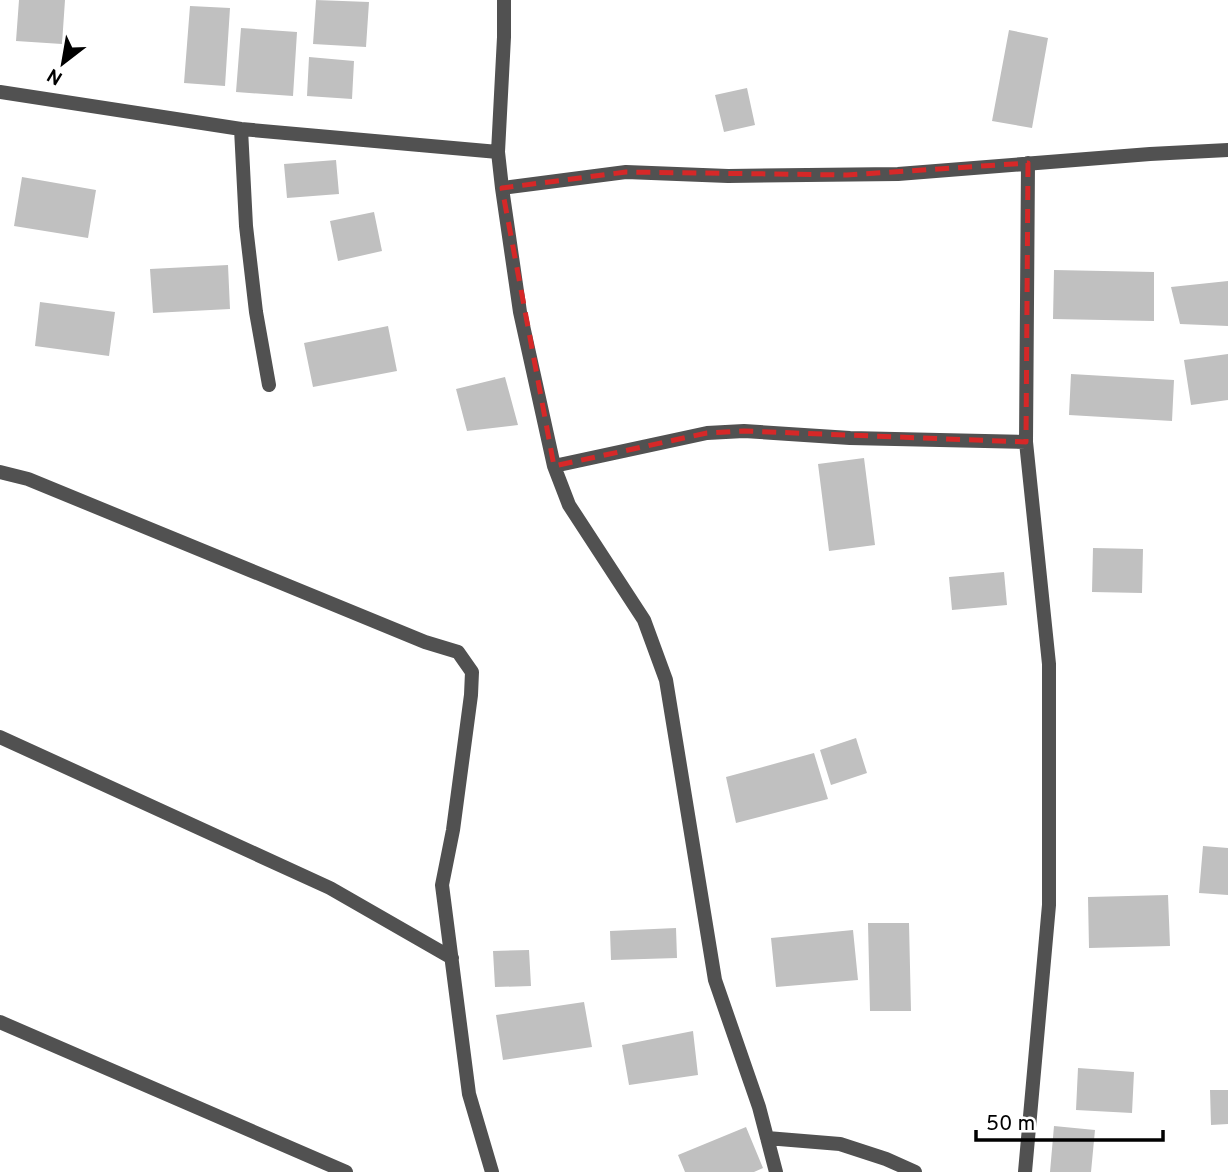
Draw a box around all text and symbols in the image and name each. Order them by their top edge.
north arrow [28,28,98,98]
text: N [43,62,67,90]
scale bar [976,1098,1163,1142]
text: 50 m [986,1111,1035,1138]

